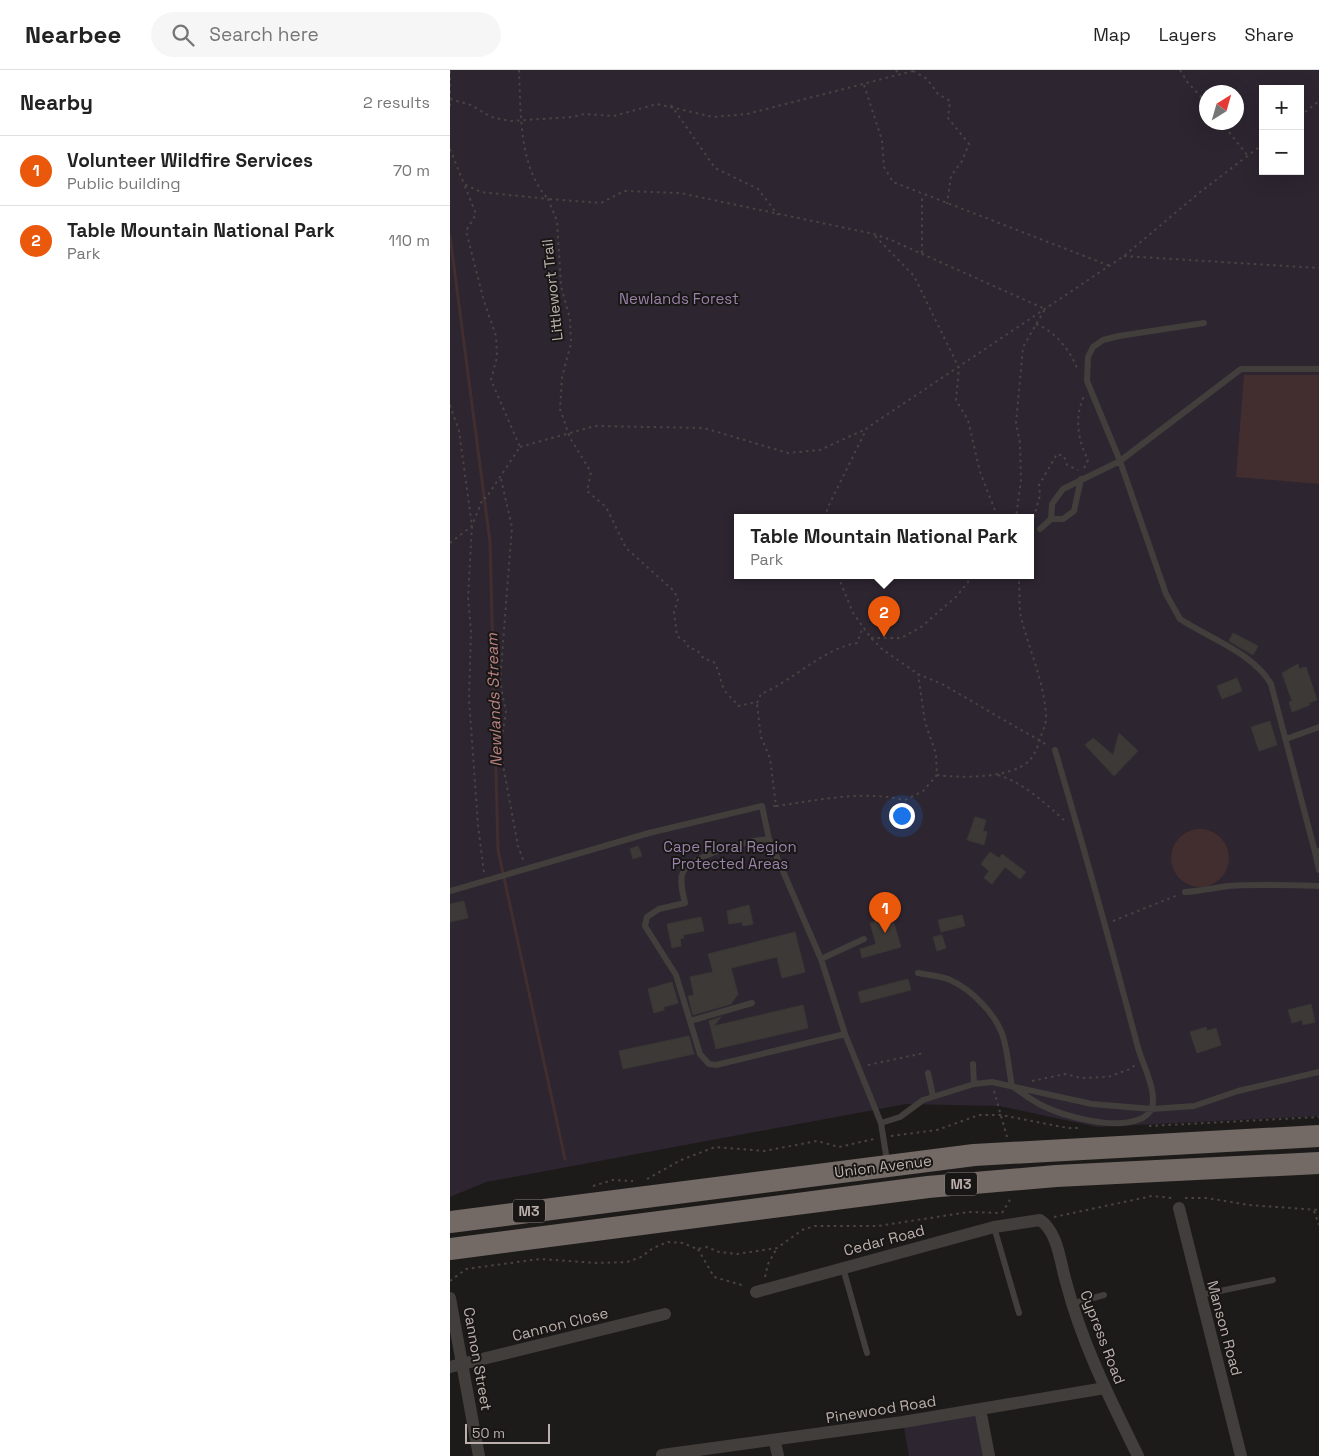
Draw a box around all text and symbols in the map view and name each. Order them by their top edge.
search box [151,12,501,57]
text: Nearbee [25,19,121,50]
icon: search [169,21,197,49]
text: Search here [209,22,319,47]
text: Map [1093,23,1131,46]
text: Layers [1159,23,1216,46]
text: Share [1244,23,1294,46]
north arrow [1199,85,1244,130]
map controls [1259,85,1304,175]
button: + [1259,85,1304,130]
text: Nearby [20,89,93,116]
text: 2 results [363,92,430,113]
button: − [1259,130,1304,175]
text: Volunteer Wildfire Services [67,148,313,173]
text: 1 [32,160,40,181]
text: 70 m [393,160,430,181]
text: Public building [67,173,180,194]
text: Table Mountain National Park [67,218,335,243]
text: 2 [31,230,41,251]
text: 110 m [388,230,430,251]
street label: Littlewort Trail [537,238,567,342]
text: Park [67,243,100,264]
park label: Newlands Forest [619,289,739,308]
popup [734,514,1034,579]
text: Table Mountain National Park [750,524,1018,549]
text: Park [750,549,783,570]
pin: 2 [868,596,900,637]
water label: Newlands Stream [481,632,507,767]
your location [889,803,915,829]
park label: Cape Floral Region Protected Areas [663,837,797,873]
pin: 1 [869,892,901,933]
street label: Union Avenue [833,1151,933,1181]
road number: M3 [945,1172,977,1196]
road number: M3 [513,1200,545,1222]
street label: Cedar Road [841,1220,927,1260]
street label: Manson Road [1203,1278,1247,1378]
street label: Cypress Road [1076,1287,1130,1387]
street label: Cannon Close [510,1303,610,1345]
street label: Cannon Street [460,1306,496,1412]
street label: Pinewood Road [825,1391,937,1427]
scale bar [465,1421,550,1444]
text: 50 m [472,1424,505,1442]

